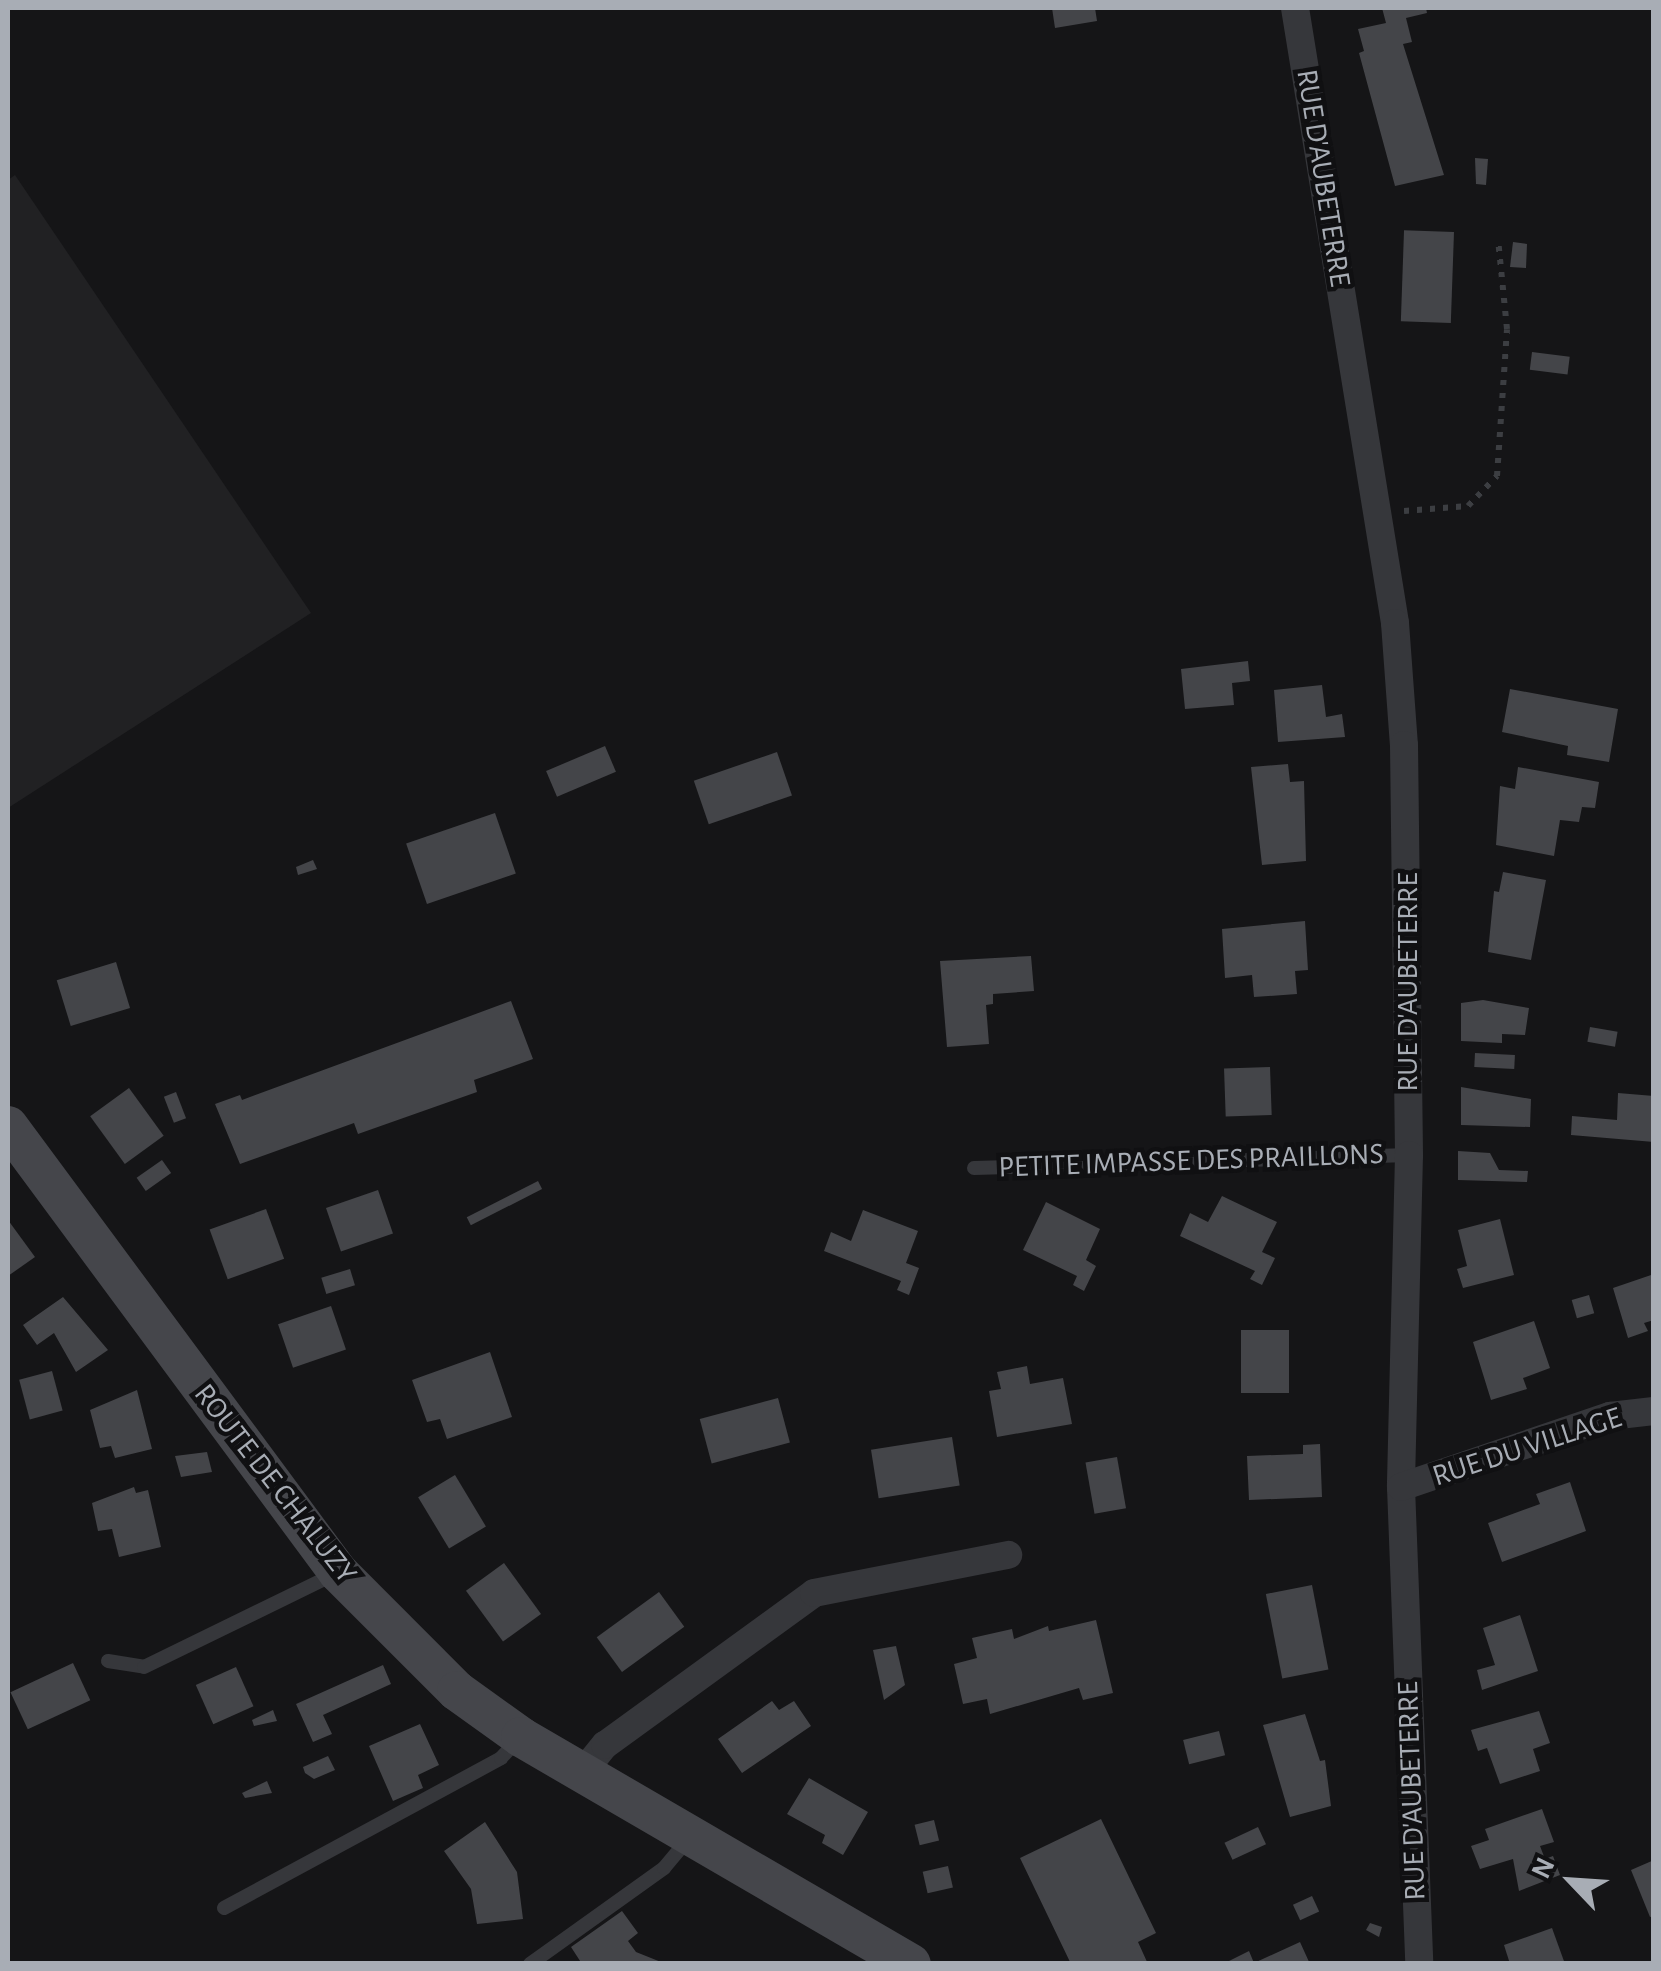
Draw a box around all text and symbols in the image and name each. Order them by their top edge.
street label: RUE D'AUBETERRE [1288,67,1358,289]
street label: RUE D'AUBETERRE [1390,872,1426,1092]
street label: PETITE IMPASSE DES PRAILLONS [998,1136,1384,1186]
street label: ROUTE DE CHALUZY [186,1377,364,1591]
street label: RUE DU VILLAGE [1428,1399,1626,1495]
street label: RUE D'AUBETERRE [1390,1681,1434,1901]
north arrow [1521,1831,1621,1931]
text: N [1527,1854,1561,1883]

